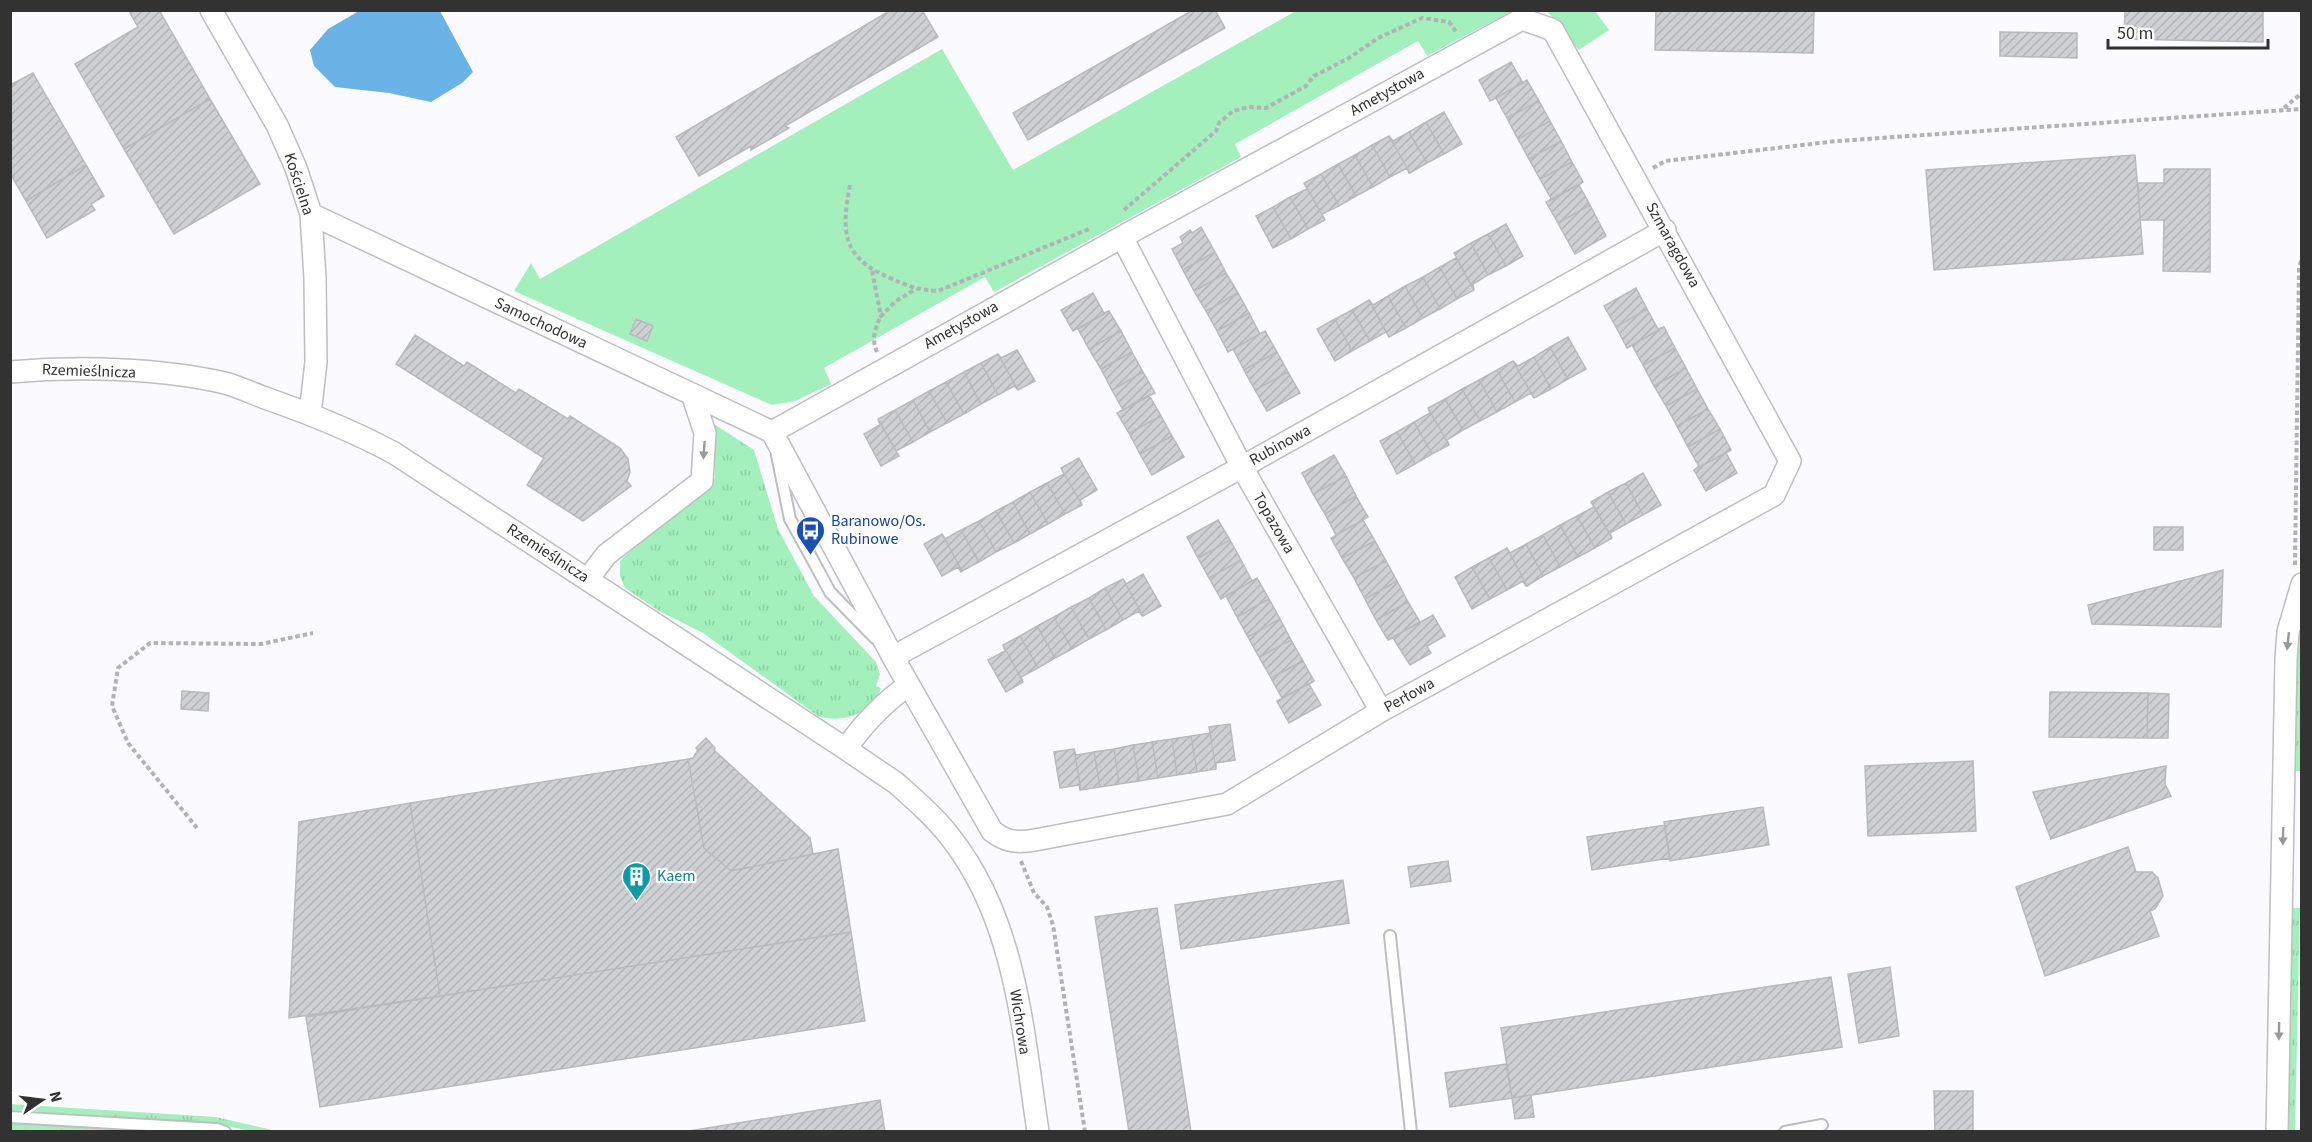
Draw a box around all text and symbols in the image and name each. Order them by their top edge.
scale bar [2108,12,2268,50]
text: 50 m [2117,21,2153,46]
street label: Ametystowa [1346,62,1428,122]
street label: Kościelna [279,150,319,218]
street label: Szmaragdowa [1640,198,1706,292]
street label: Samochodowa [491,292,591,354]
street label: Ametystowa [920,295,1002,355]
street label: Rzemieślnicza [42,358,136,384]
street label: Rubinowa [1245,419,1315,471]
one-way arrow [699,441,709,460]
street label: Topazowa [1248,488,1300,558]
place label: Baranowo/Os. Rubinowe [831,510,926,550]
bus stop icon: Baranowo/Os. Rubinowe [794,514,826,556]
street label: Rzemieślnicza [503,518,593,588]
one-way arrow [2283,632,2293,651]
street label: Perłowa [1380,672,1438,718]
one-way arrow [2278,826,2287,845]
building icon: Kaem [620,860,652,902]
place label: Kaem [657,865,696,887]
street label: Wichrowa [1004,988,1036,1056]
one-way arrow [2274,1021,2284,1040]
north arrow [12,1070,72,1130]
text: N [44,1089,68,1104]

